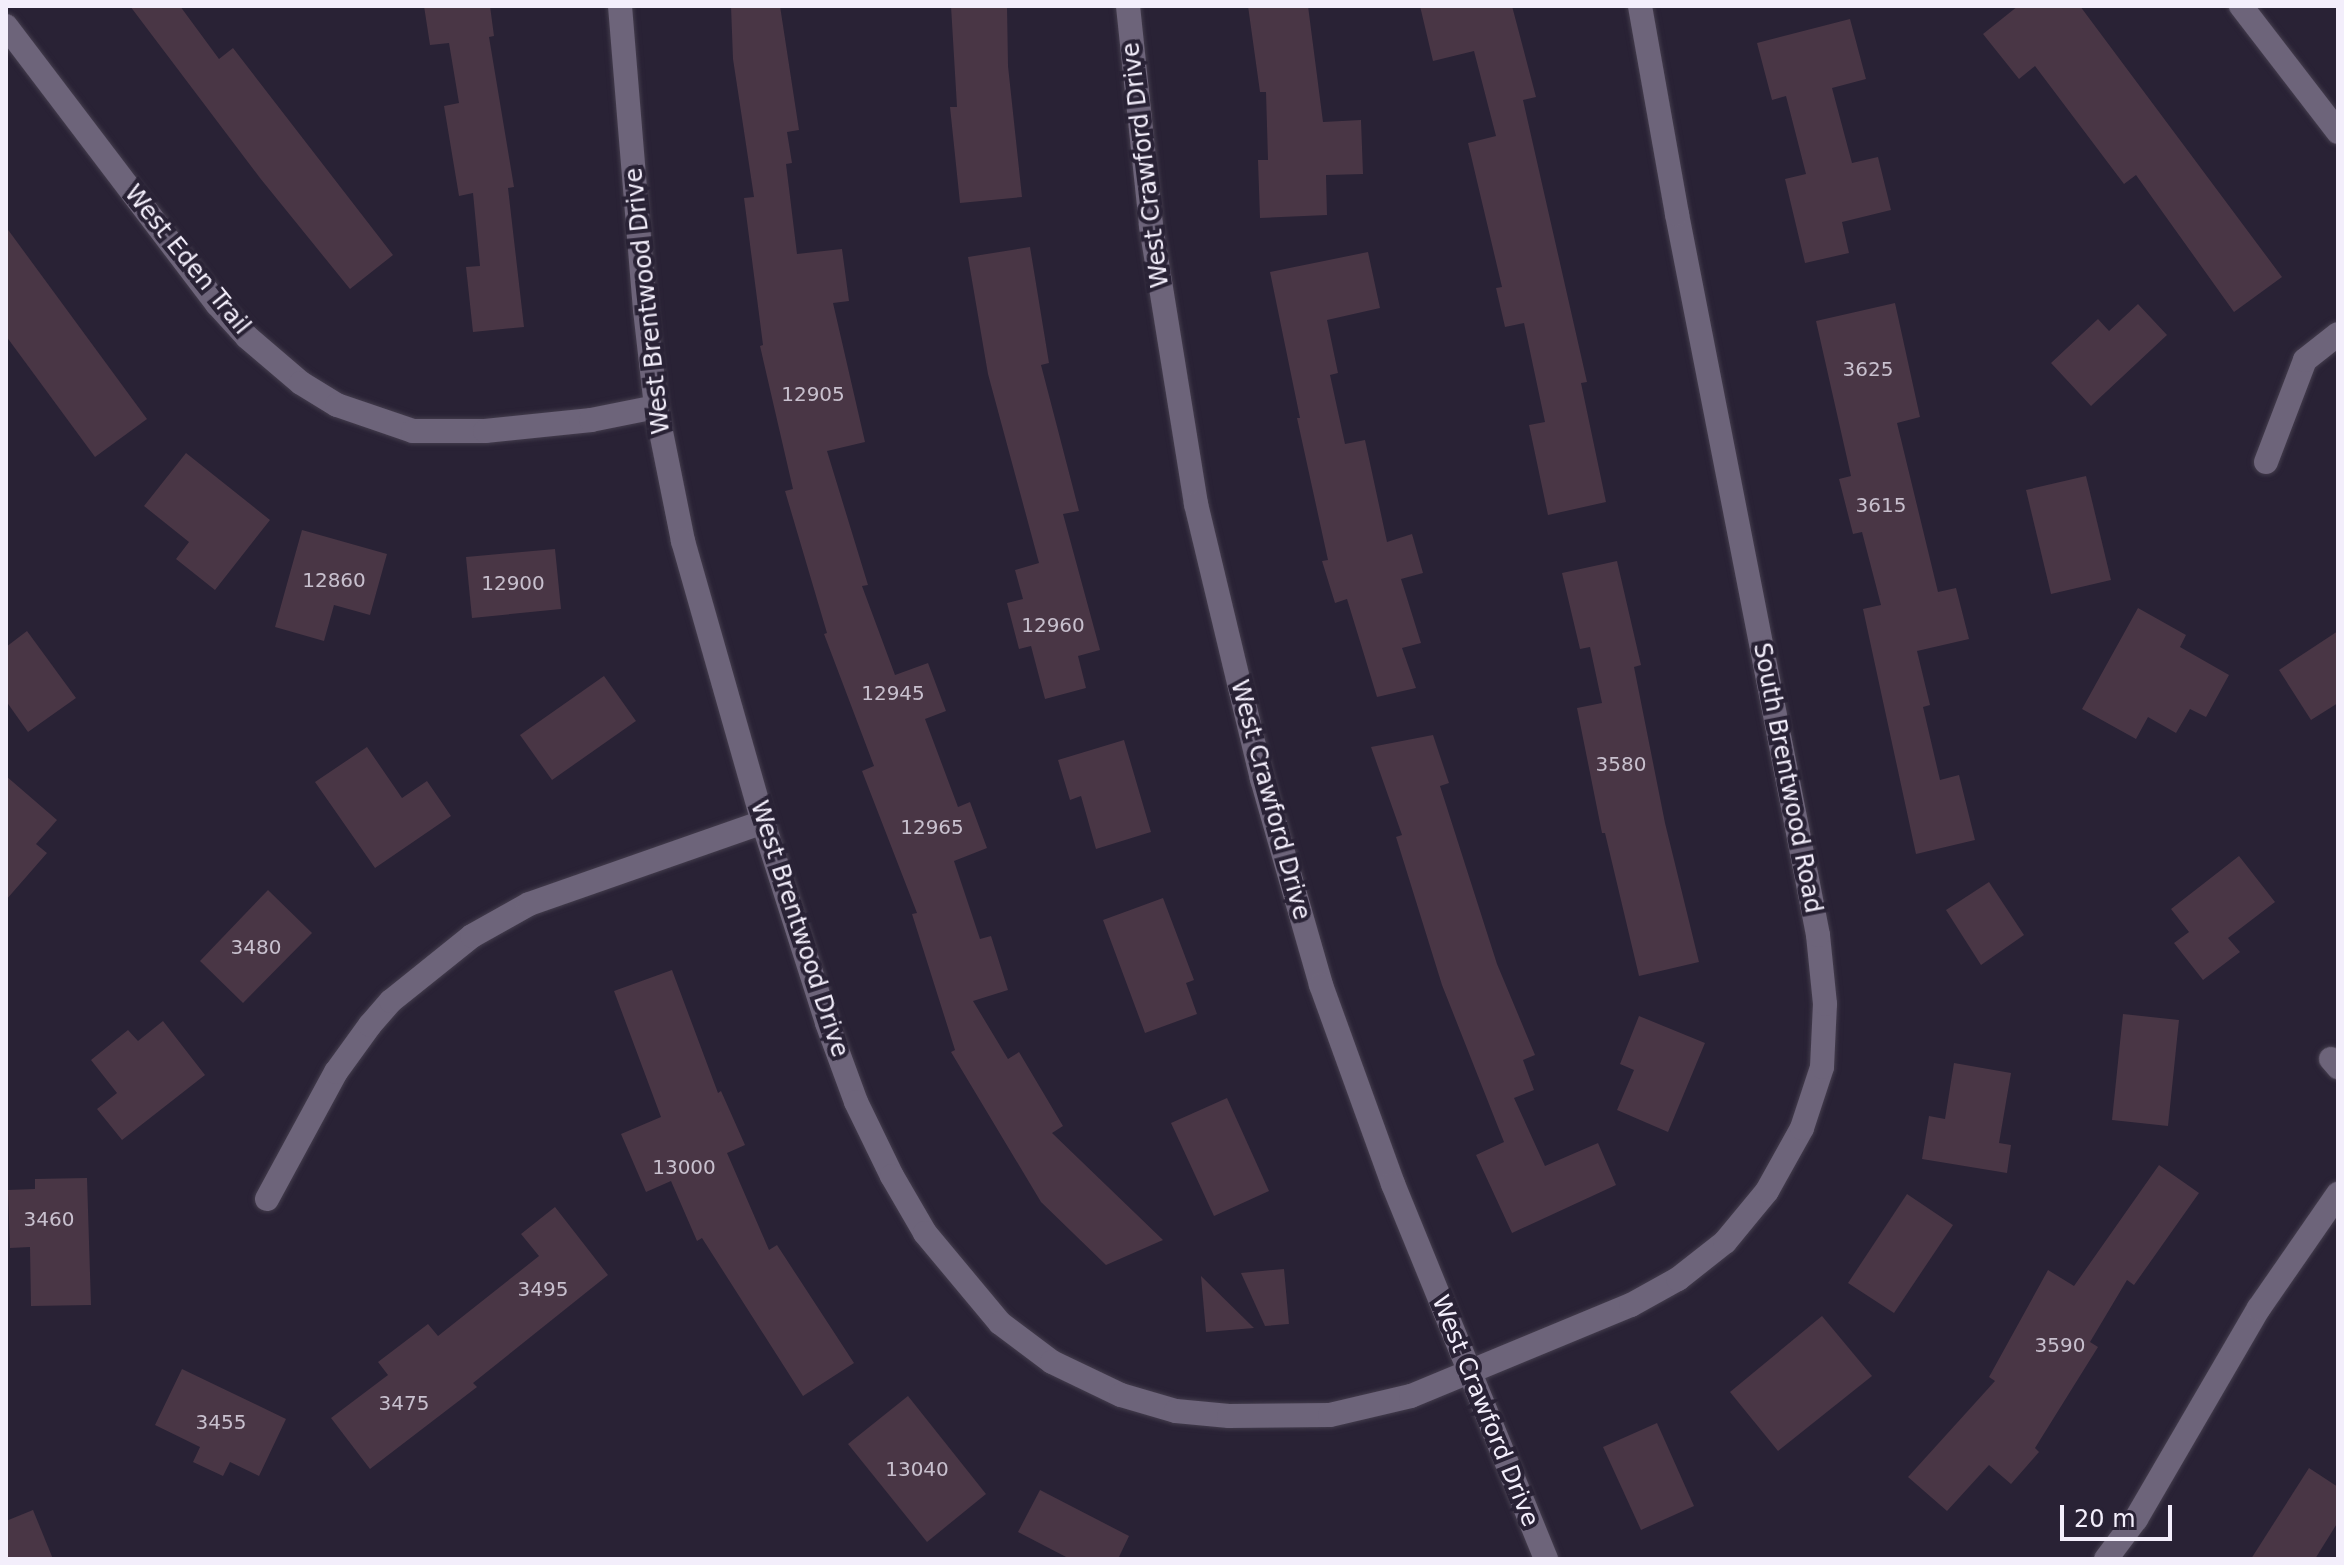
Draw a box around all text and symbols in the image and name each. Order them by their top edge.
street label: West Crawford Drive [1117,41,1175,289]
street label: West Brentwood Drive [620,166,676,436]
street label: West Eden Trail [118,180,256,340]
house number: 3625 [1843,357,1893,381]
house number: 12905 [781,382,845,406]
house number: 3615 [1856,493,1906,517]
house number: 12860 [302,568,366,592]
house number: 12900 [481,571,545,595]
house number: 12960 [1021,613,1085,637]
street label: South Brentwood Road [1747,640,1827,916]
street label: West Crawford Drive [1224,677,1316,923]
house number: 12945 [861,681,925,705]
house number: 3580 [1596,752,1646,776]
street label: West Brentwood Drive [744,797,854,1061]
house number: 12965 [900,815,964,839]
house number: 3480 [231,935,281,959]
house number: 13000 [652,1155,716,1179]
house number: 3460 [24,1207,74,1231]
house number: 3495 [518,1277,568,1301]
street label: West Crawford Drive [1425,1291,1545,1531]
house number: 3590 [2035,1333,2085,1357]
house number: 3475 [379,1391,429,1415]
house number: 3455 [196,1410,246,1434]
house number: 13040 [885,1457,949,1481]
scale bar [2064,1489,2176,1539]
text: 20 m [2074,1505,2136,1533]

